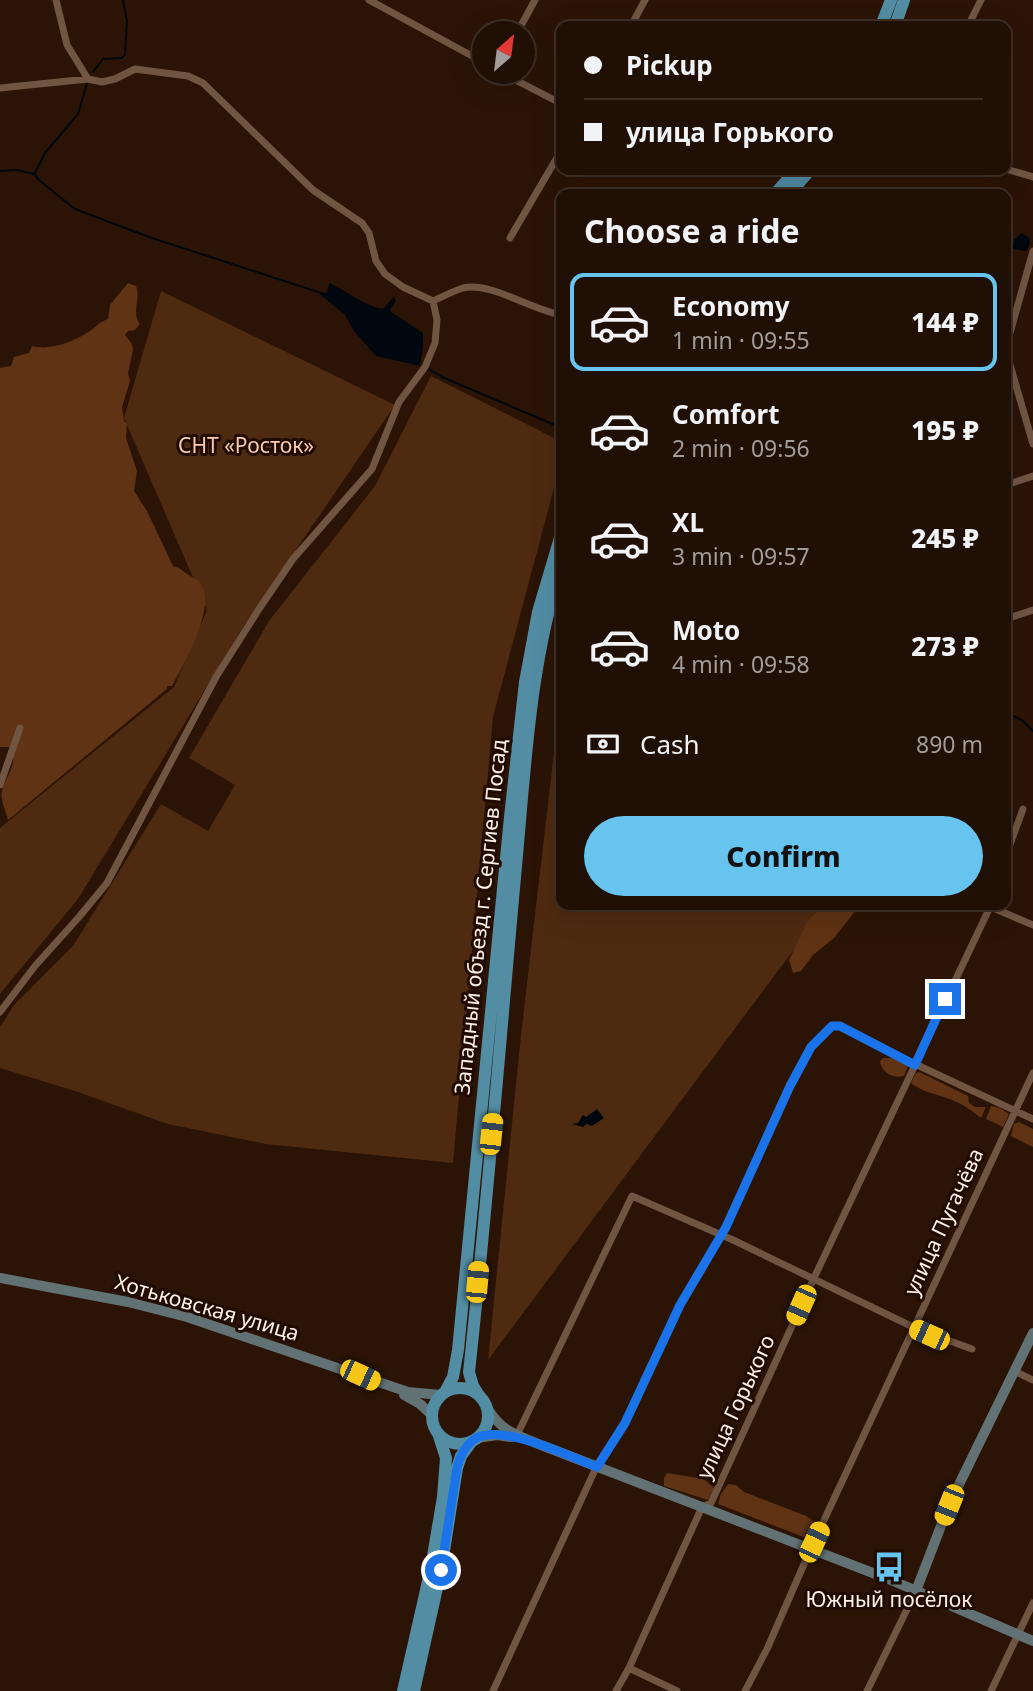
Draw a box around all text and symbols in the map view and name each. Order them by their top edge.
north arrow [472,21,536,84]
map controls [472,21,535,84]
text: Pickup [626,47,713,83]
text: улица Горького [626,114,834,150]
text: Choose a ride [584,209,800,252]
text: Economy [672,288,790,324]
icon: car [588,291,651,354]
text: 144 ₽ [911,304,979,340]
text: 1 min · 09:55 [672,324,810,356]
text: Comfort [672,396,780,432]
icon: car [588,399,651,462]
text: 195 ₽ [911,412,979,448]
park label: СНТ «Росток» [178,431,314,459]
text: 2 min · 09:56 [672,432,810,464]
text: XL [672,504,704,540]
icon: car [588,507,651,570]
text: 245 ₽ [911,520,979,556]
text: 3 min · 09:57 [672,540,810,572]
text: Moto [672,612,740,648]
icon: car [588,615,651,678]
text: 273 ₽ [911,628,979,664]
text: 4 min · 09:58 [672,648,810,680]
icon: cash [584,725,622,763]
text: Cash [640,726,700,762]
text: 890 m [916,728,983,760]
street label: Западный объезд г. Сергиев Посад [447,738,513,1096]
button: Confirm [584,816,983,896]
route end [929,983,961,1015]
car [479,1112,504,1156]
street label: улица Пугачёва [897,1143,989,1300]
car [465,1260,490,1304]
street label: Хотьковская улица [112,1267,303,1347]
car [783,1282,820,1328]
car [906,1317,953,1353]
street label: улица Горького [689,1330,781,1483]
car [337,1357,384,1393]
car [932,1482,967,1528]
car [796,1519,833,1565]
bus stop icon: Южный посёлок [872,1550,906,1584]
route start [425,1554,457,1586]
place label: Южный посёлок [806,1585,972,1613]

